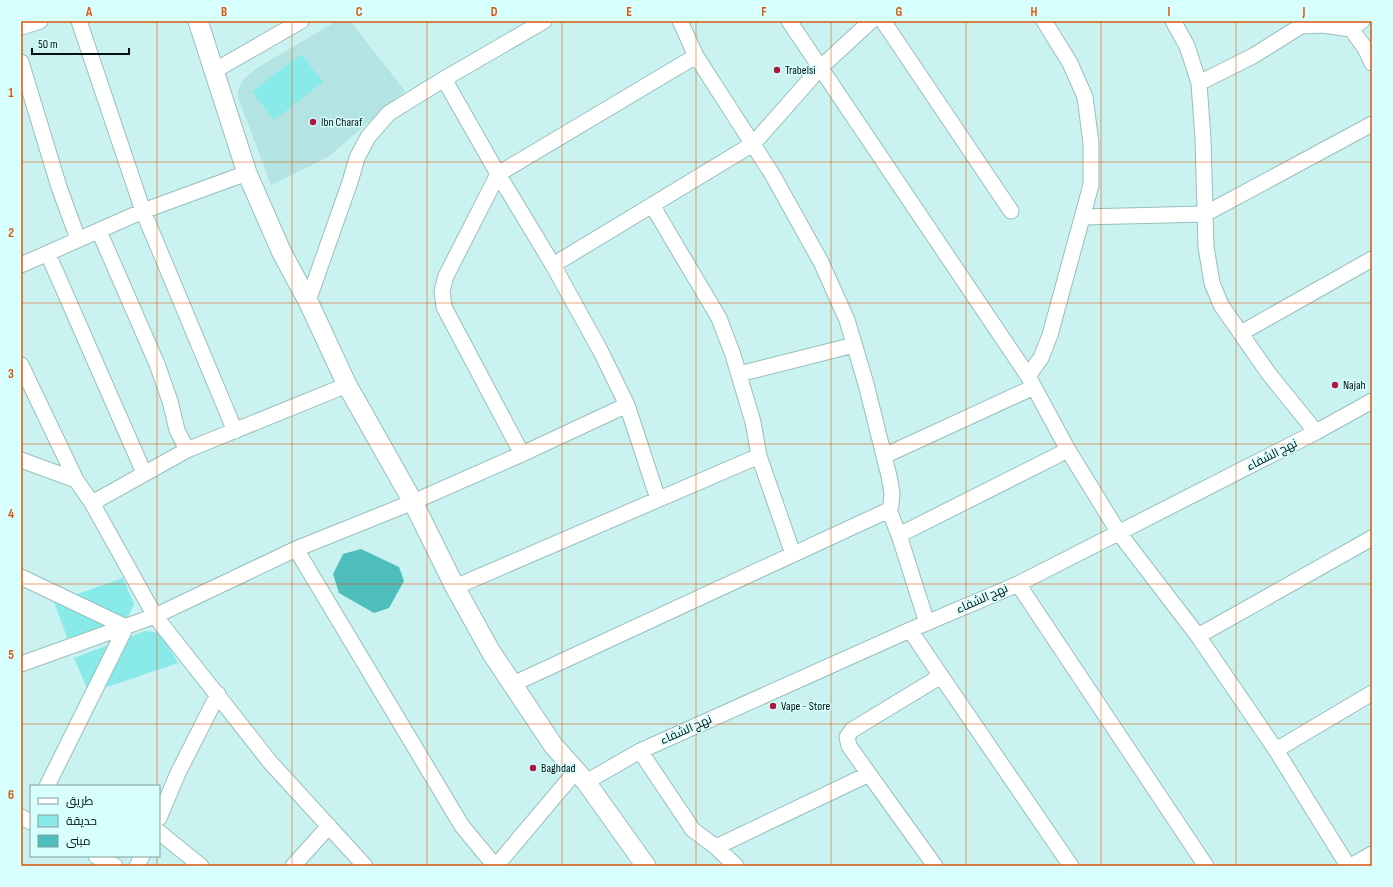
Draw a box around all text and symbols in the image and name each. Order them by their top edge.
text: A [85,4,93,20]
text: B [221,4,227,20]
text: C [356,4,363,20]
text: D [491,4,498,20]
text: E [626,4,632,20]
text: F [761,4,767,20]
text: G [896,4,903,20]
text: H [1031,4,1038,20]
text: I [1168,4,1171,20]
text: J [1302,4,1306,20]
scale bar [32,30,129,56]
text: 50 m [38,37,58,52]
place label: Trabelsi [785,63,815,78]
marker: Trabelsi [772,65,782,75]
text: 1 [8,85,14,101]
place label: Ibn Charaf [321,115,363,130]
marker: Ibn Charaf [308,117,318,127]
text: 2 [8,225,14,241]
text: 3 [8,366,14,382]
place label: Najah [1343,378,1366,393]
marker: Najah [1330,380,1340,390]
street label: نهج الشفاء [1244,436,1300,474]
text: 4 [8,506,14,522]
street label: نهج الشفاء [954,581,1010,617]
text: 5 [8,647,14,663]
place label: Vape - Store [781,699,831,714]
marker: Vape - Store [768,701,778,711]
street label: نهج الشفاء [658,712,714,748]
place label: Baghdad [541,761,576,776]
marker: Baghdad [528,763,538,773]
legend [30,785,160,857]
text: 6 [8,787,14,803]
text: طريق [66,794,94,809]
text: حديقة [66,814,97,829]
text: مبنى [66,834,91,849]

